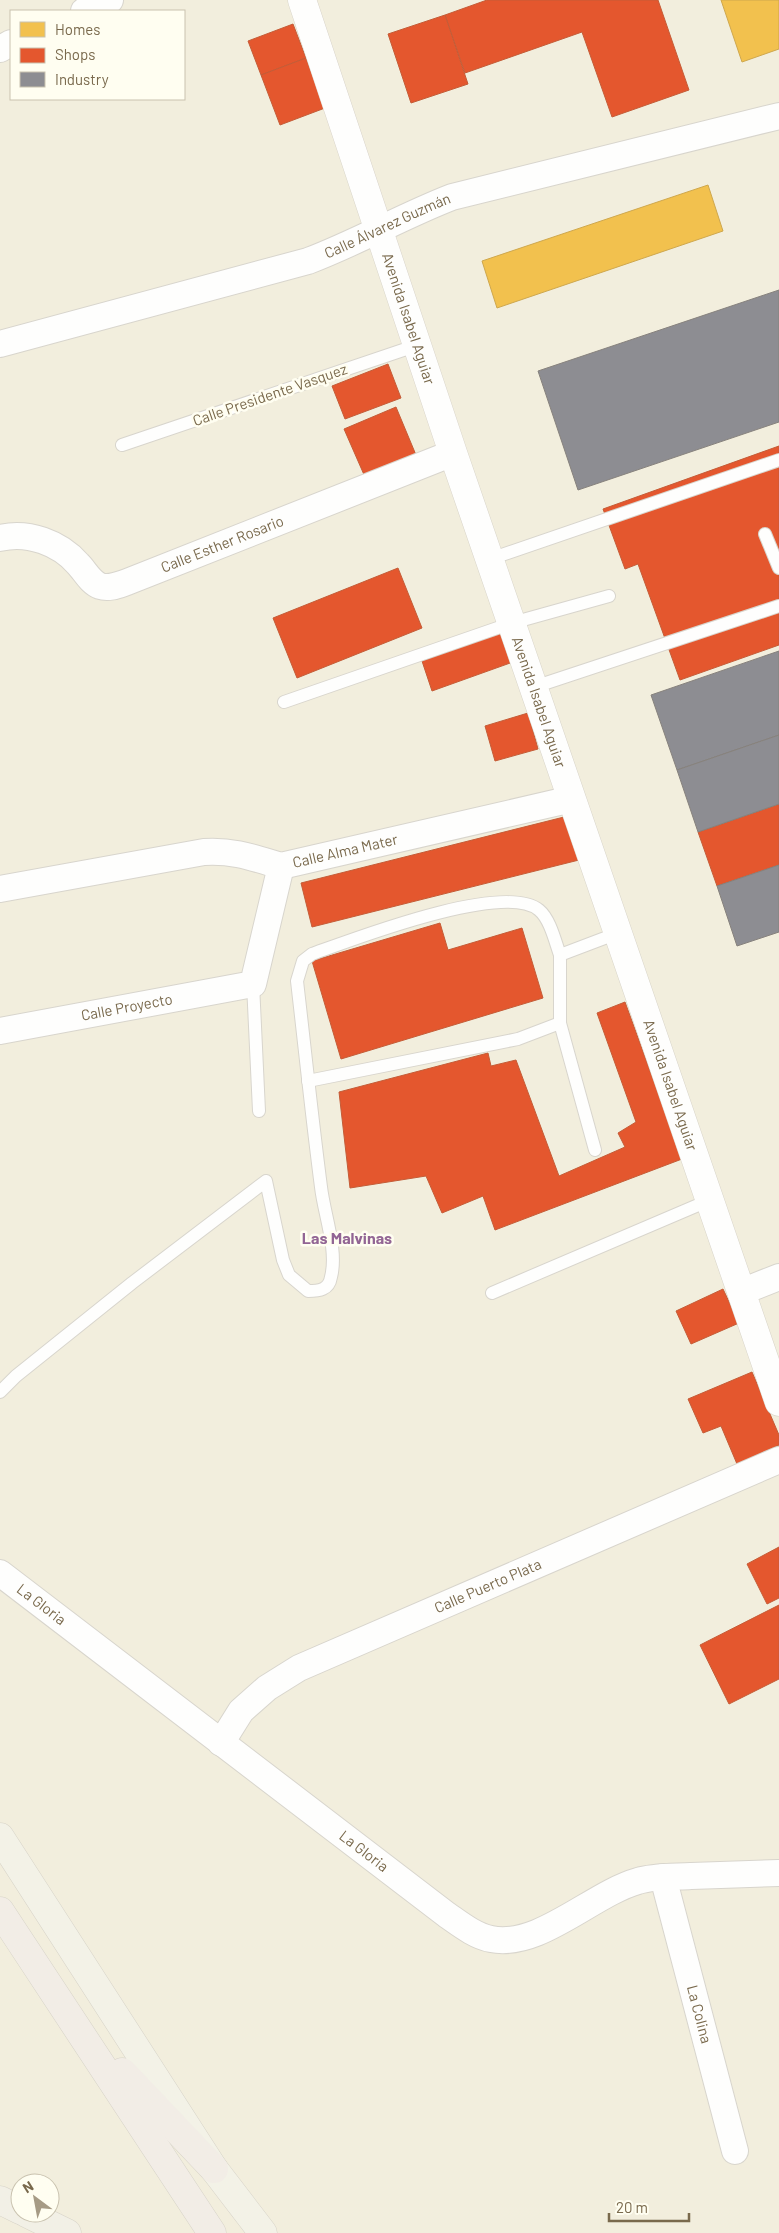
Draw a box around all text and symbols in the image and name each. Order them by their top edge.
legend [10,10,185,100]
text: Homes [55,20,100,38]
text: Shops [55,45,95,63]
text: Industry [55,70,109,88]
street label: Calle Álvarez Guzmán [321,188,453,261]
street label: Avenida Isabel Aguiar [379,250,440,387]
street label: Calle Presidente Vasquez [190,359,350,429]
street label: Calle Esther Rosario [158,511,286,576]
street label: Avenida Isabel Aguiar [509,634,571,770]
street label: Calle Alma Mater [291,829,400,871]
street label: Calle Proyecto [79,989,174,1024]
street label: Avenida Isabel Aguiar [640,1017,702,1153]
district label: Las Malvinas [302,1228,392,1247]
street label: Calle Puerto Plata [431,1554,544,1616]
street label: La Gloria [14,1579,70,1628]
street label: La Gloria [336,1826,392,1875]
street label: La Colina [684,1983,716,2045]
north arrow [10,2173,60,2223]
text: N [19,2177,36,2196]
scale bar [609,2190,689,2222]
text: 20 m [616,2198,648,2216]

